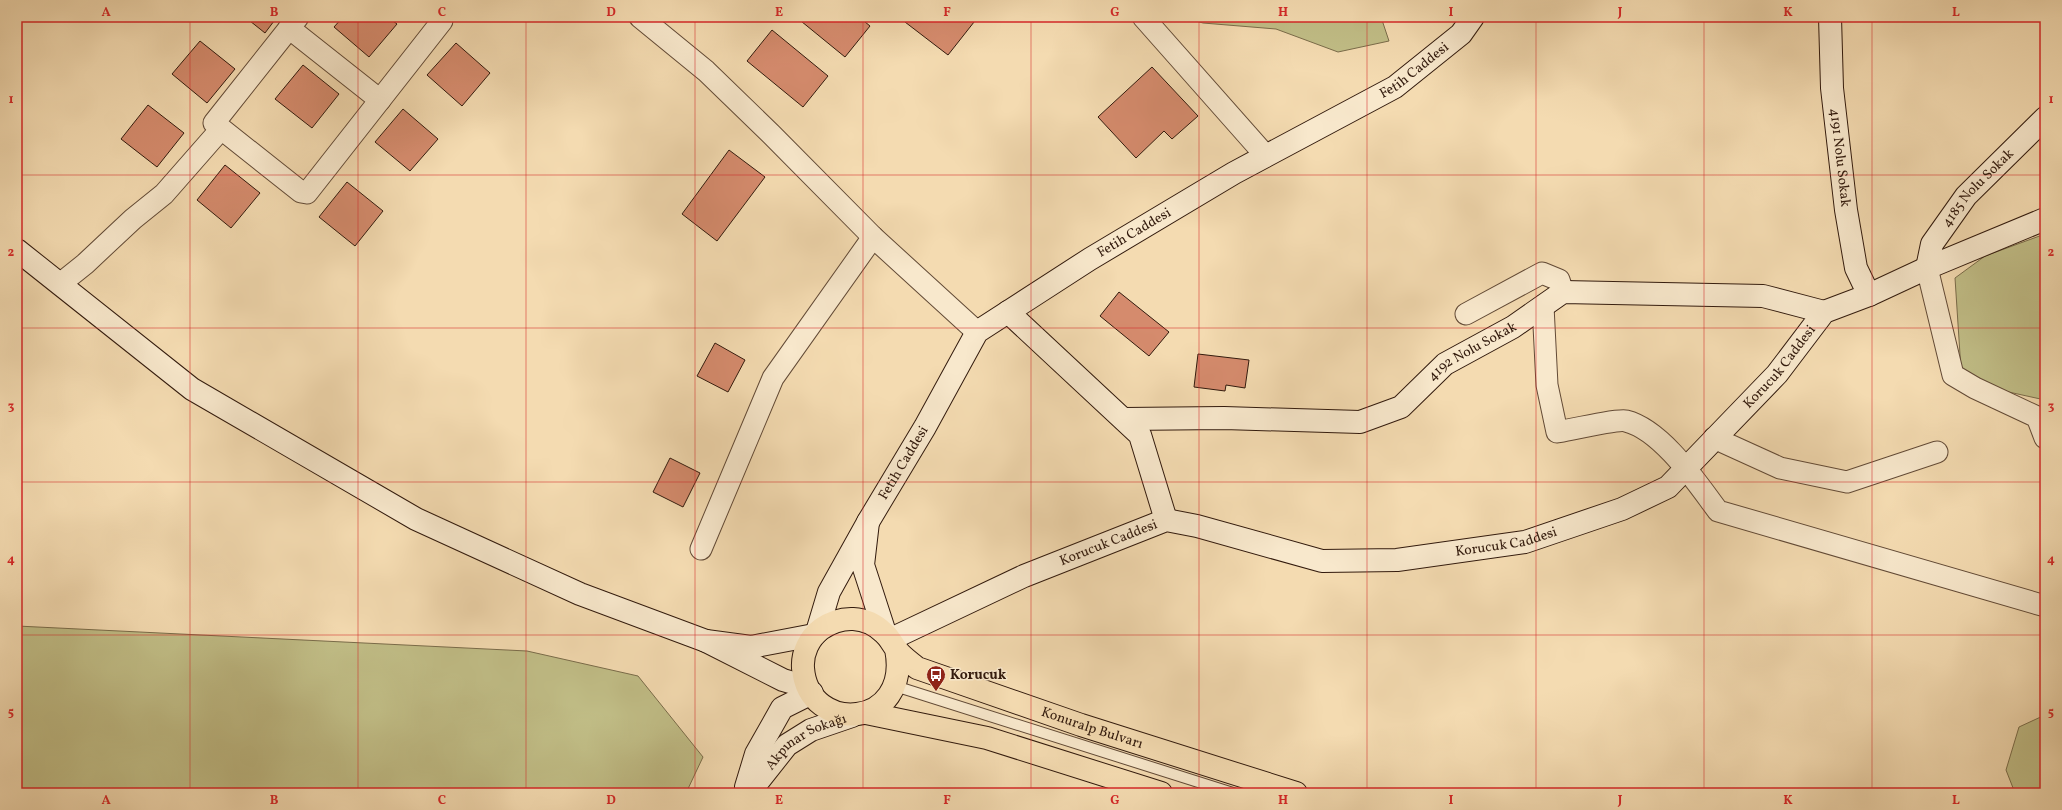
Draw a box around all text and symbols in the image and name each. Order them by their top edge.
text: A [101,4,111,22]
text: B [270,4,279,22]
text: C [438,4,446,22]
text: D [606,4,616,22]
text: E [775,4,783,22]
text: F [943,4,951,22]
text: G [1110,4,1120,22]
text: H [1278,4,1288,22]
text: I [1449,4,1454,22]
text: J [1617,4,1623,22]
text: K [1783,4,1793,22]
text: L [1952,4,1960,22]
street label: Fetih Caddesi [1376,38,1453,103]
text: 1 [8,91,14,109]
text: 1 [2048,91,2054,109]
street label: 4191 Nolu Sokak [1825,107,1855,208]
street label: 4185 Nolu Sokak [1937,144,2018,231]
street label: Fetih Caddesi [1094,203,1175,262]
text: 2 [8,244,15,262]
text: 2 [2048,244,2055,262]
street label: 4192 Nolu Sokak [1423,317,1521,385]
street label: Korucuk Caddesi [1739,321,1820,413]
text: 3 [8,398,15,416]
text: 3 [2048,398,2055,416]
street label: Fetih Caddesi [874,422,933,503]
street label: Korucuk Caddesi [1057,515,1160,571]
street label: Korucuk Caddesi [1454,522,1560,561]
text: 4 [7,551,15,569]
text: 4 [2047,551,2055,569]
bus stop icon: Korucuk [925,664,947,692]
place label: Korucuk [950,666,1007,685]
street label: Konuralp Bulvarı [1039,702,1145,753]
text: 5 [8,704,14,722]
text: 5 [2048,704,2054,722]
street label: Akpınar Sokağı [761,709,849,774]
text: A [101,792,111,810]
text: B [270,792,279,810]
text: C [438,792,446,810]
text: D [606,792,616,810]
text: E [775,792,783,810]
text: F [943,792,951,810]
text: G [1110,792,1120,810]
text: H [1278,792,1288,810]
text: I [1449,792,1454,810]
text: J [1617,792,1623,810]
text: K [1783,792,1793,810]
text: L [1952,792,1960,810]

